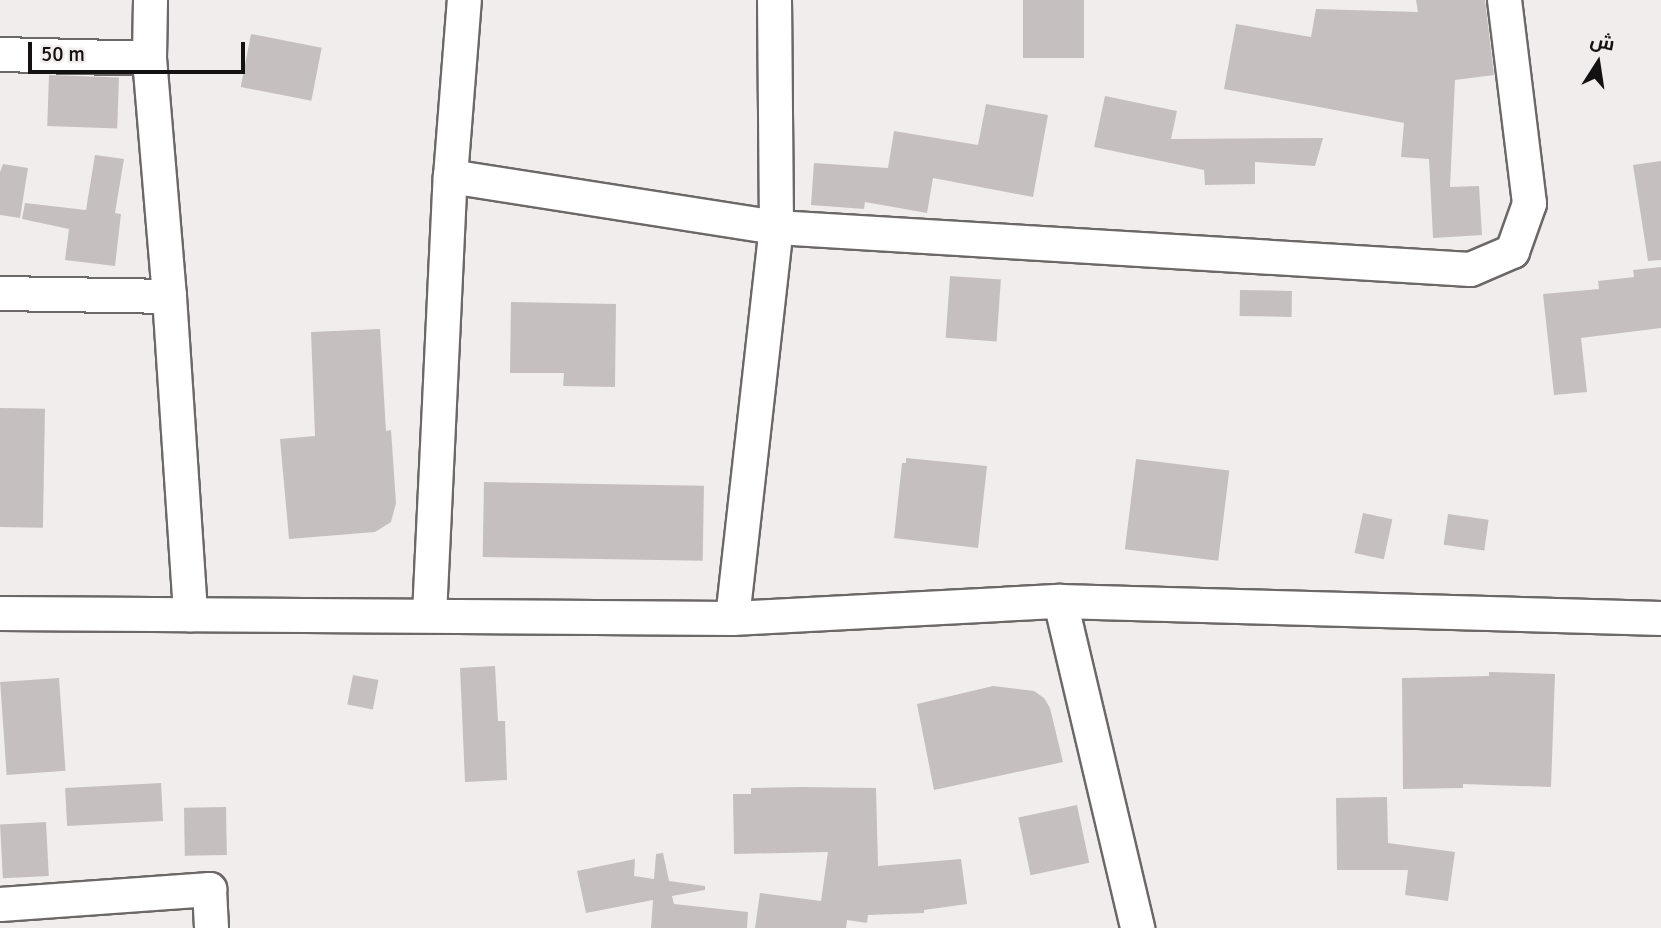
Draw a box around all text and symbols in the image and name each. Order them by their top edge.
scale bar [32,28,248,72]
north arrow [1563,28,1633,98]
text: ش [1588,28,1617,57]
text: 50 m [41,41,85,67]

